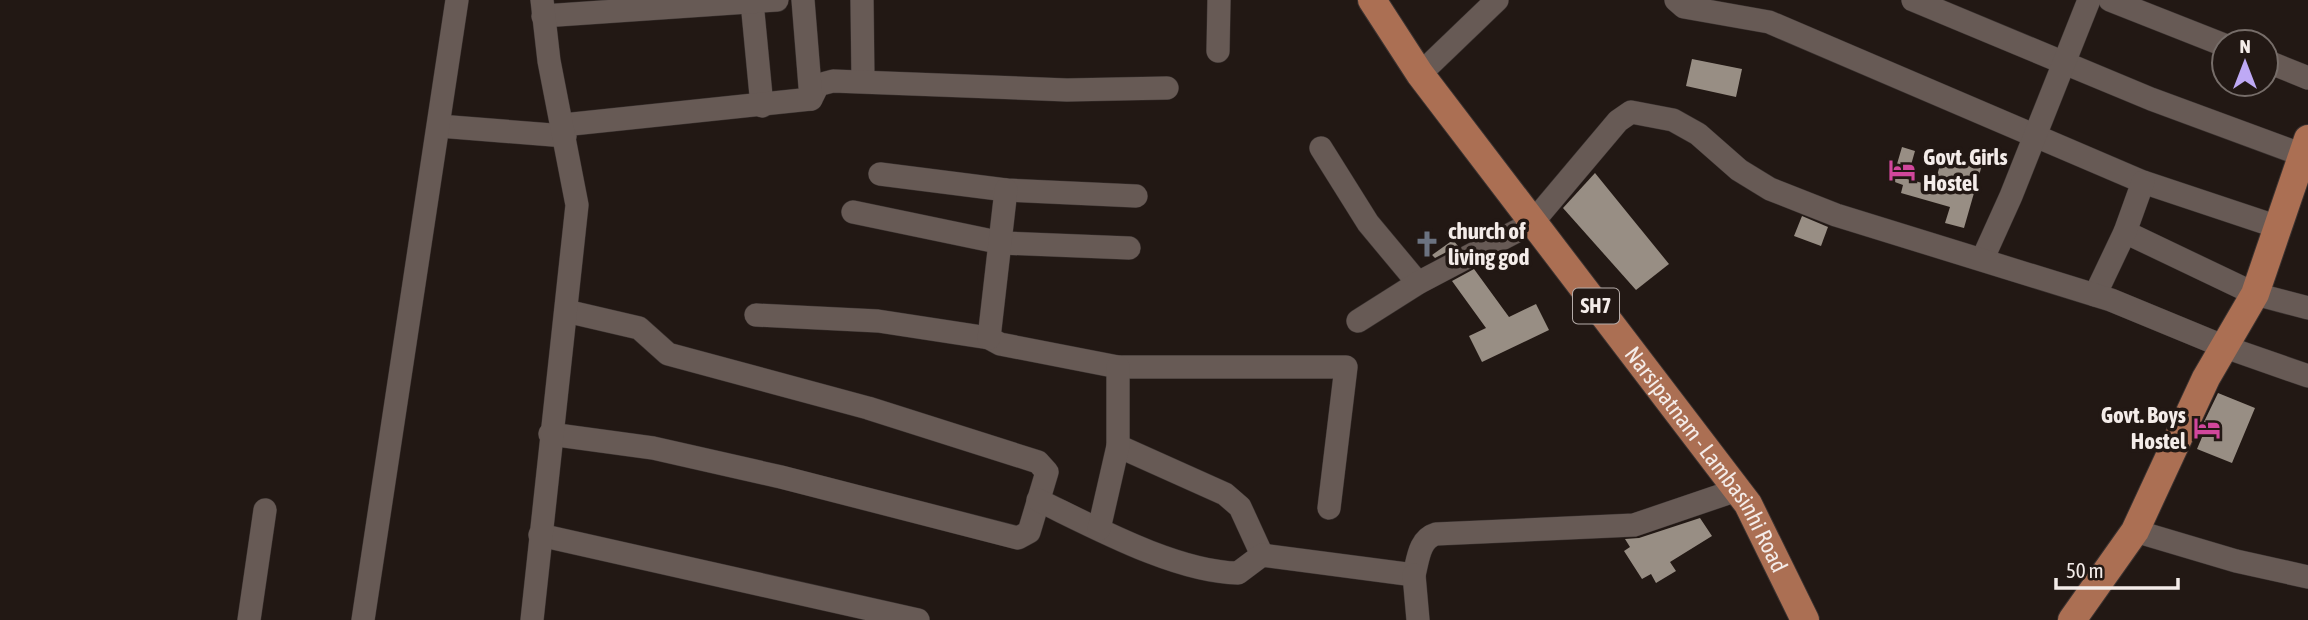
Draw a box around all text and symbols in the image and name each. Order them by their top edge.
north arrow [2210,28,2280,98]
text: N [2239,35,2251,57]
place label: Govt. Girls Hostel [1923,144,2008,196]
hotel icon: Govt. Girls Hostel [1887,155,1917,185]
place label: church of living god [1448,218,1530,270]
church icon: church of living god [1412,229,1442,259]
road number: SH7 [1573,288,1619,324]
street label: Narsipatnam - Lambasinhi Road [1620,341,1793,577]
place label: Govt. Boys Hostel [2101,402,2187,454]
hotel icon: Govt. Boys Hostel [2192,413,2222,443]
scale bar [2056,546,2178,590]
text: 50 m [2066,558,2104,582]

